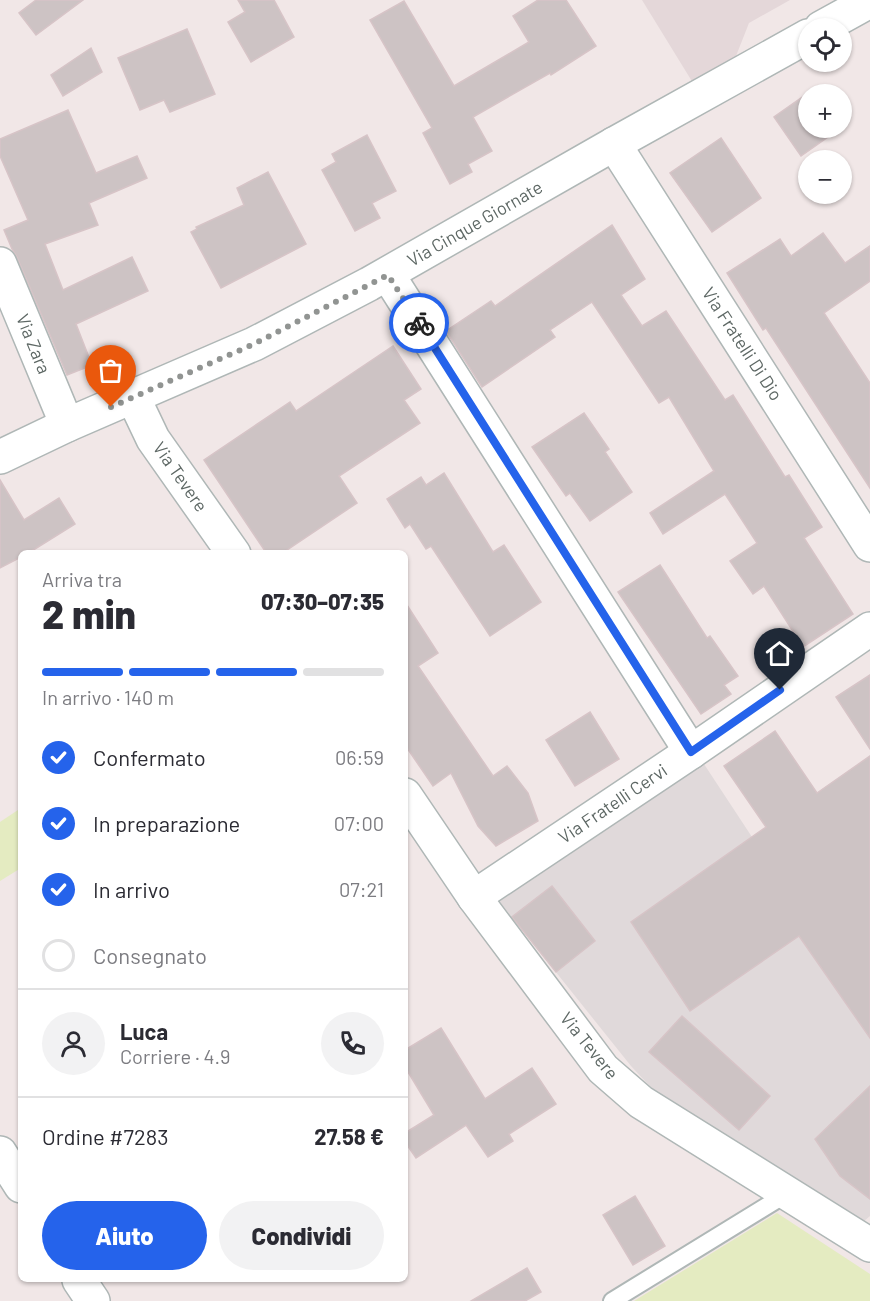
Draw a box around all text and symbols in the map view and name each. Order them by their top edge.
map controls [798,18,852,204]
button: locate [798,18,852,72]
button: + [798,84,852,138]
button: − [798,150,852,204]
street label: Via Cinque Giornate [403,175,546,271]
street label: Via Fratelli Di Dio [698,283,788,404]
courier [389,293,449,353]
icon: bike [403,307,436,340]
street label: Via Zara [12,310,56,377]
pin [85,345,136,407]
icon: bag [94,354,127,387]
street label: Via Tevere [149,437,213,516]
text: Arriva tra [42,567,122,591]
text: 07:30–07:35 [261,588,384,614]
text: 2 min [42,590,136,637]
pin [754,628,805,690]
icon: home [763,637,796,670]
text: In arrivo · 140 m [42,685,174,709]
icon: check [42,741,75,774]
text: Confermato [93,744,206,770]
text: 06:59 [335,745,384,769]
street label: Via Fratelli Cervi [554,759,671,848]
icon: check [42,807,75,840]
text: In preparazione [93,810,240,836]
text: 07:00 [334,811,384,835]
icon: check [42,873,75,906]
text: In arrivo [93,876,170,902]
text: 07:21 [339,877,384,901]
text: Consegnato [93,942,207,968]
street label: Via Tevere [556,1007,624,1083]
button: person [42,1012,105,1075]
button: phone [321,1012,384,1075]
text: Luca [120,1018,168,1044]
text: Corriere · 4.9 [120,1044,230,1068]
text: Ordine #7283 [42,1123,169,1149]
text: 27.58 € [314,1123,384,1149]
button: Aiuto [42,1201,207,1270]
button: Condividi [219,1201,384,1270]

